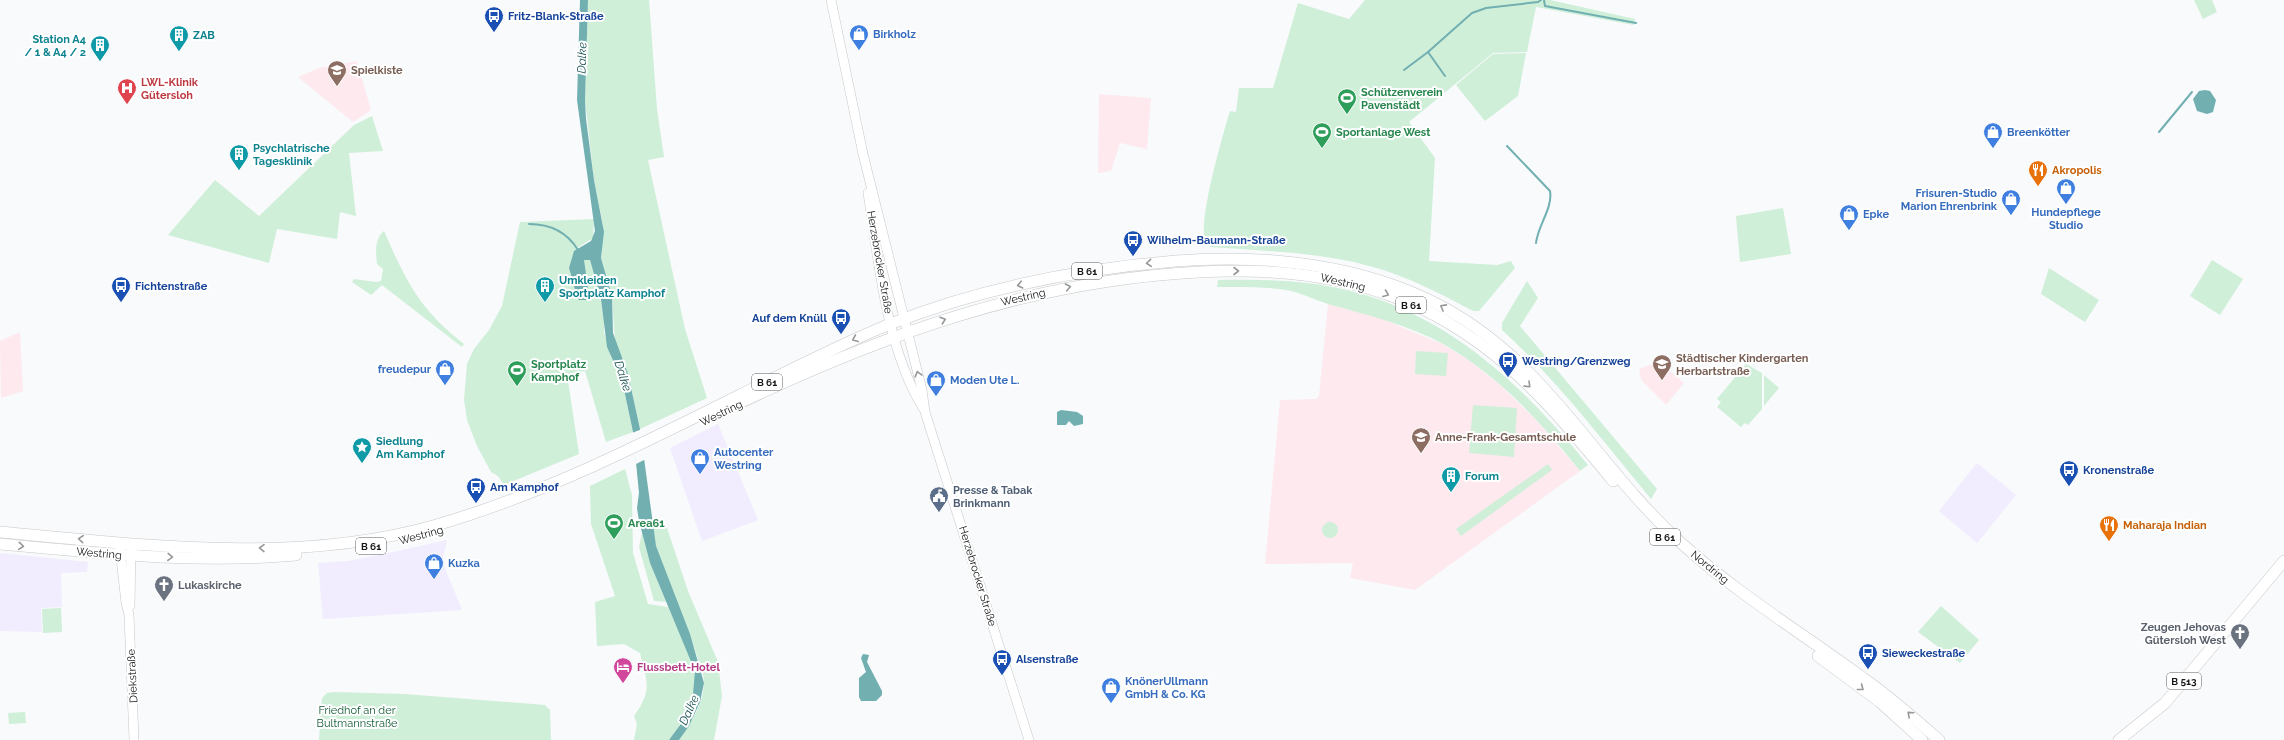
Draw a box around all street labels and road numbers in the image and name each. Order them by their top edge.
street label: Herzebrocker Straße [864,210,895,315]
road number: B 61 [1072,263,1102,279]
street label: Westring [1319,271,1367,294]
street label: Westring [999,286,1047,309]
road number: B 61 [1396,297,1426,313]
road number: B 61 [752,374,782,390]
street label: Westring [698,398,745,429]
street label: Westring [397,523,445,548]
street label: Herzebrocker Straße [956,524,999,628]
road number: B 61 [1650,529,1680,545]
road number: B 61 [356,538,386,554]
street label: Westring [76,545,122,562]
street label: Nordring [1688,548,1731,587]
street label: Diekstraße [125,648,140,703]
road number: B 513 [2167,673,2201,689]

